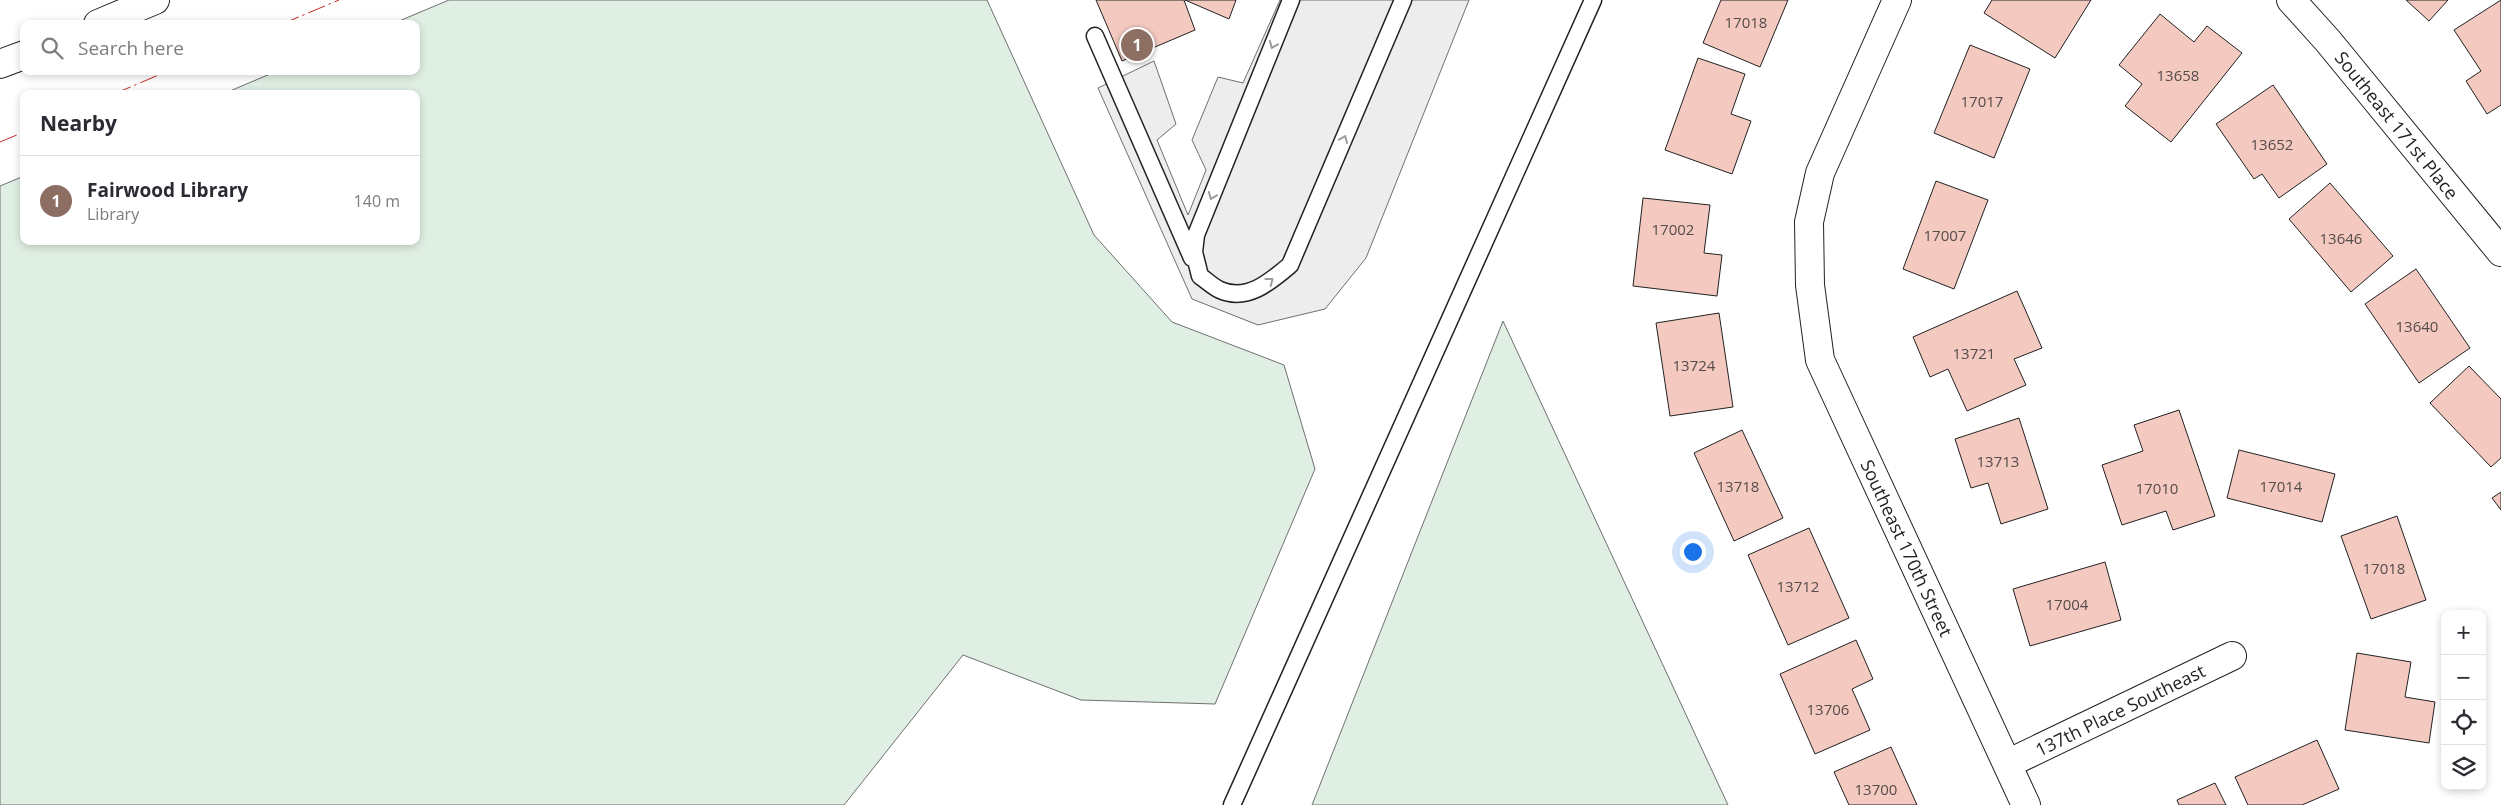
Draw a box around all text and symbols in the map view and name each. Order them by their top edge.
house number: 17018 [1725,12,1767,32]
search box [20,20,420,75]
pin: 1 [1121,26,1153,64]
icon: search [38,34,66,62]
text: Search here [78,35,184,61]
one-way arrow [1269,40,1279,49]
street label: Southeast 171st Place [2330,46,2464,204]
house number: 13658 [2157,65,2199,85]
house number: 17017 [1961,91,2003,111]
text: Nearby [40,109,117,137]
house number: 13652 [2251,134,2293,154]
one-way arrow [1337,135,1348,144]
text: Fairwood Library [87,177,248,203]
text: 1 [51,190,61,212]
text: 140 m [354,190,400,212]
one-way arrow [1208,191,1218,200]
text: Library [87,203,139,225]
house number: 17002 [1652,219,1694,239]
house number: 17007 [1924,225,1966,245]
house number: 13646 [2320,228,2362,248]
one-way arrow [1265,278,1274,287]
house number: 13640 [2396,316,2438,336]
house number: 13721 [1953,343,1995,363]
house number: 13724 [1673,355,1716,375]
house number: 13713 [1977,451,2019,471]
street label: Southeast 170th Street [1855,456,1959,640]
house number: 13718 [1717,476,1759,496]
house number: 17014 [2260,476,2303,496]
house number: 17010 [2136,478,2178,498]
your location [1680,539,1706,565]
house number: 17018 [2363,558,2405,578]
house number: 13712 [1777,576,1819,596]
house number: 17004 [2046,594,2089,614]
map controls [2441,610,2486,790]
button: + [2441,610,2486,655]
button: − [2441,655,2486,700]
street label: 137th Place Southeast [2031,658,2209,762]
house number: 13706 [1807,699,1849,719]
button: locate [2441,700,2486,745]
button: layers [2441,745,2486,790]
house number: 13700 [1855,779,1897,799]

